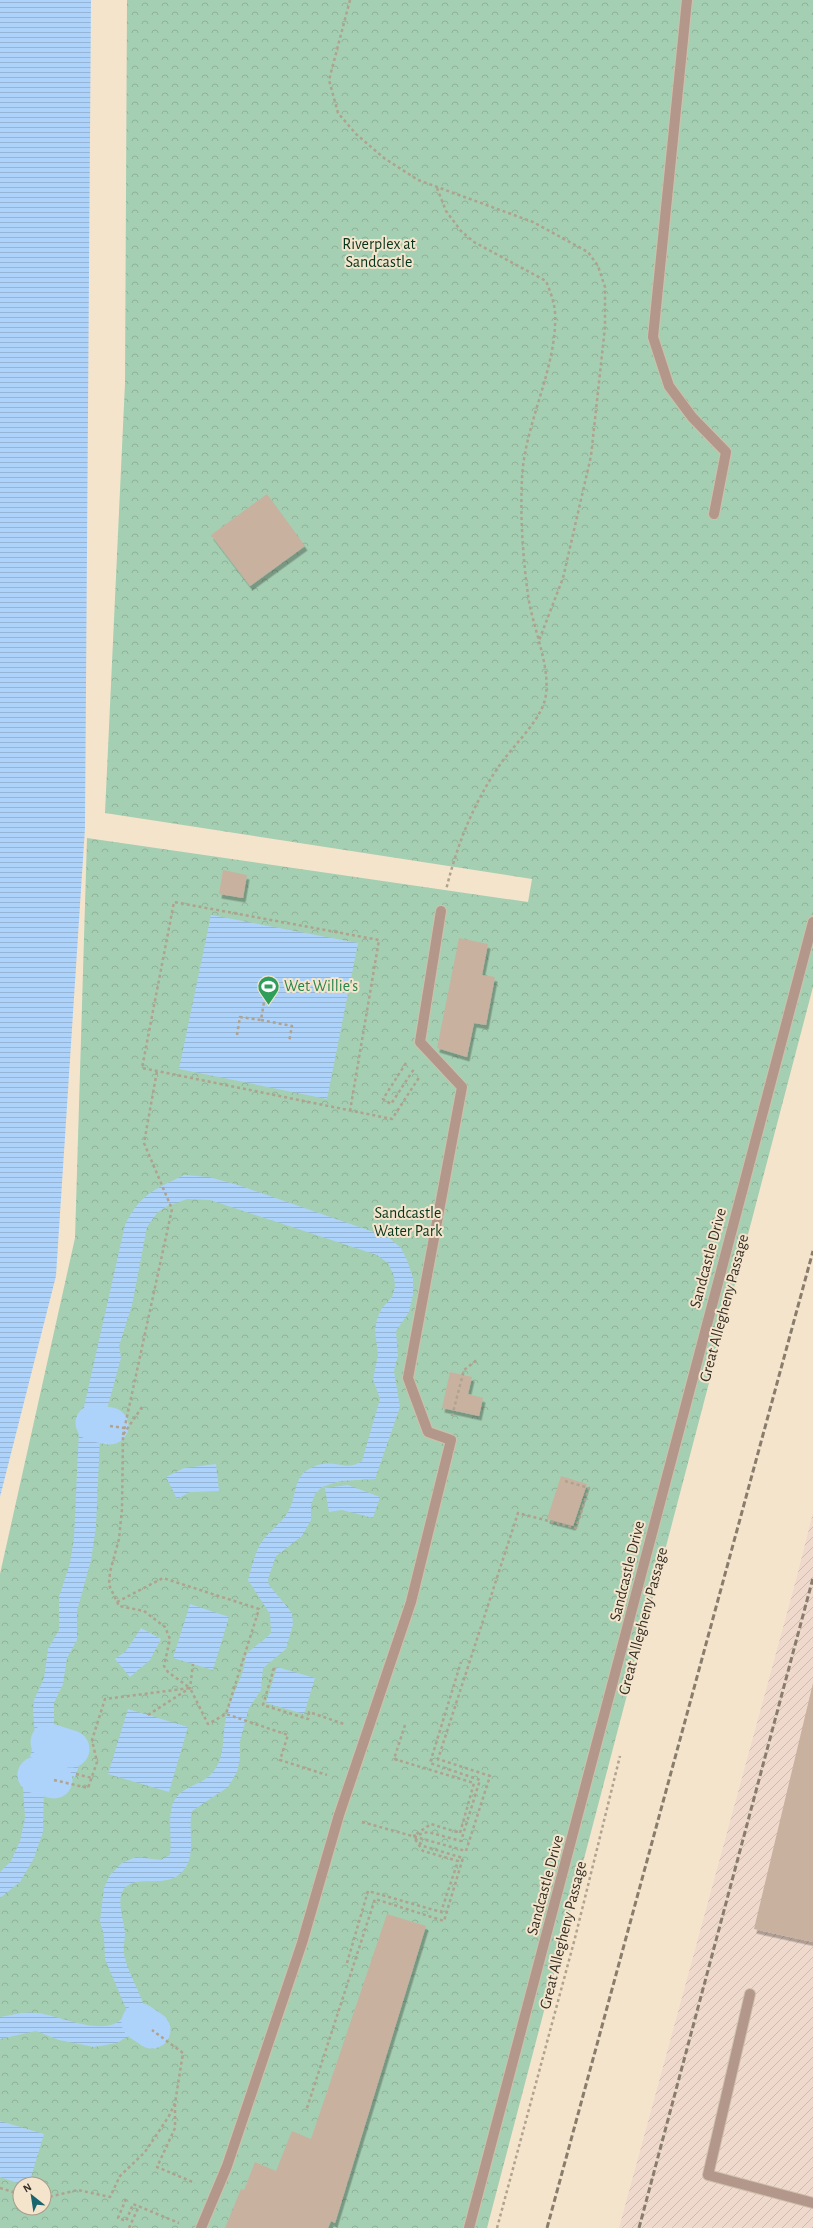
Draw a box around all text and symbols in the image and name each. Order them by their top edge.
park label: Riverplex at Sandcastle [342,236,416,270]
sports icon: Wet Willie's [256,973,282,1006]
place label: Wet Willie's [284,978,358,994]
park label: Sandcastle Water Park [374,1205,443,1239]
street label: Sandcastle Drive [687,1206,729,1310]
street label: Great Allegheny Passage [697,1233,752,1384]
street label: Sandcastle Drive [607,1519,647,1623]
street label: Great Allegheny Passage [616,1546,671,1697]
street label: Sandcastle Drive [524,1833,566,1937]
street label: Great Allegheny Passage [537,1859,590,2011]
north arrow [12,2176,52,2216]
text: N [21,2181,33,2194]

